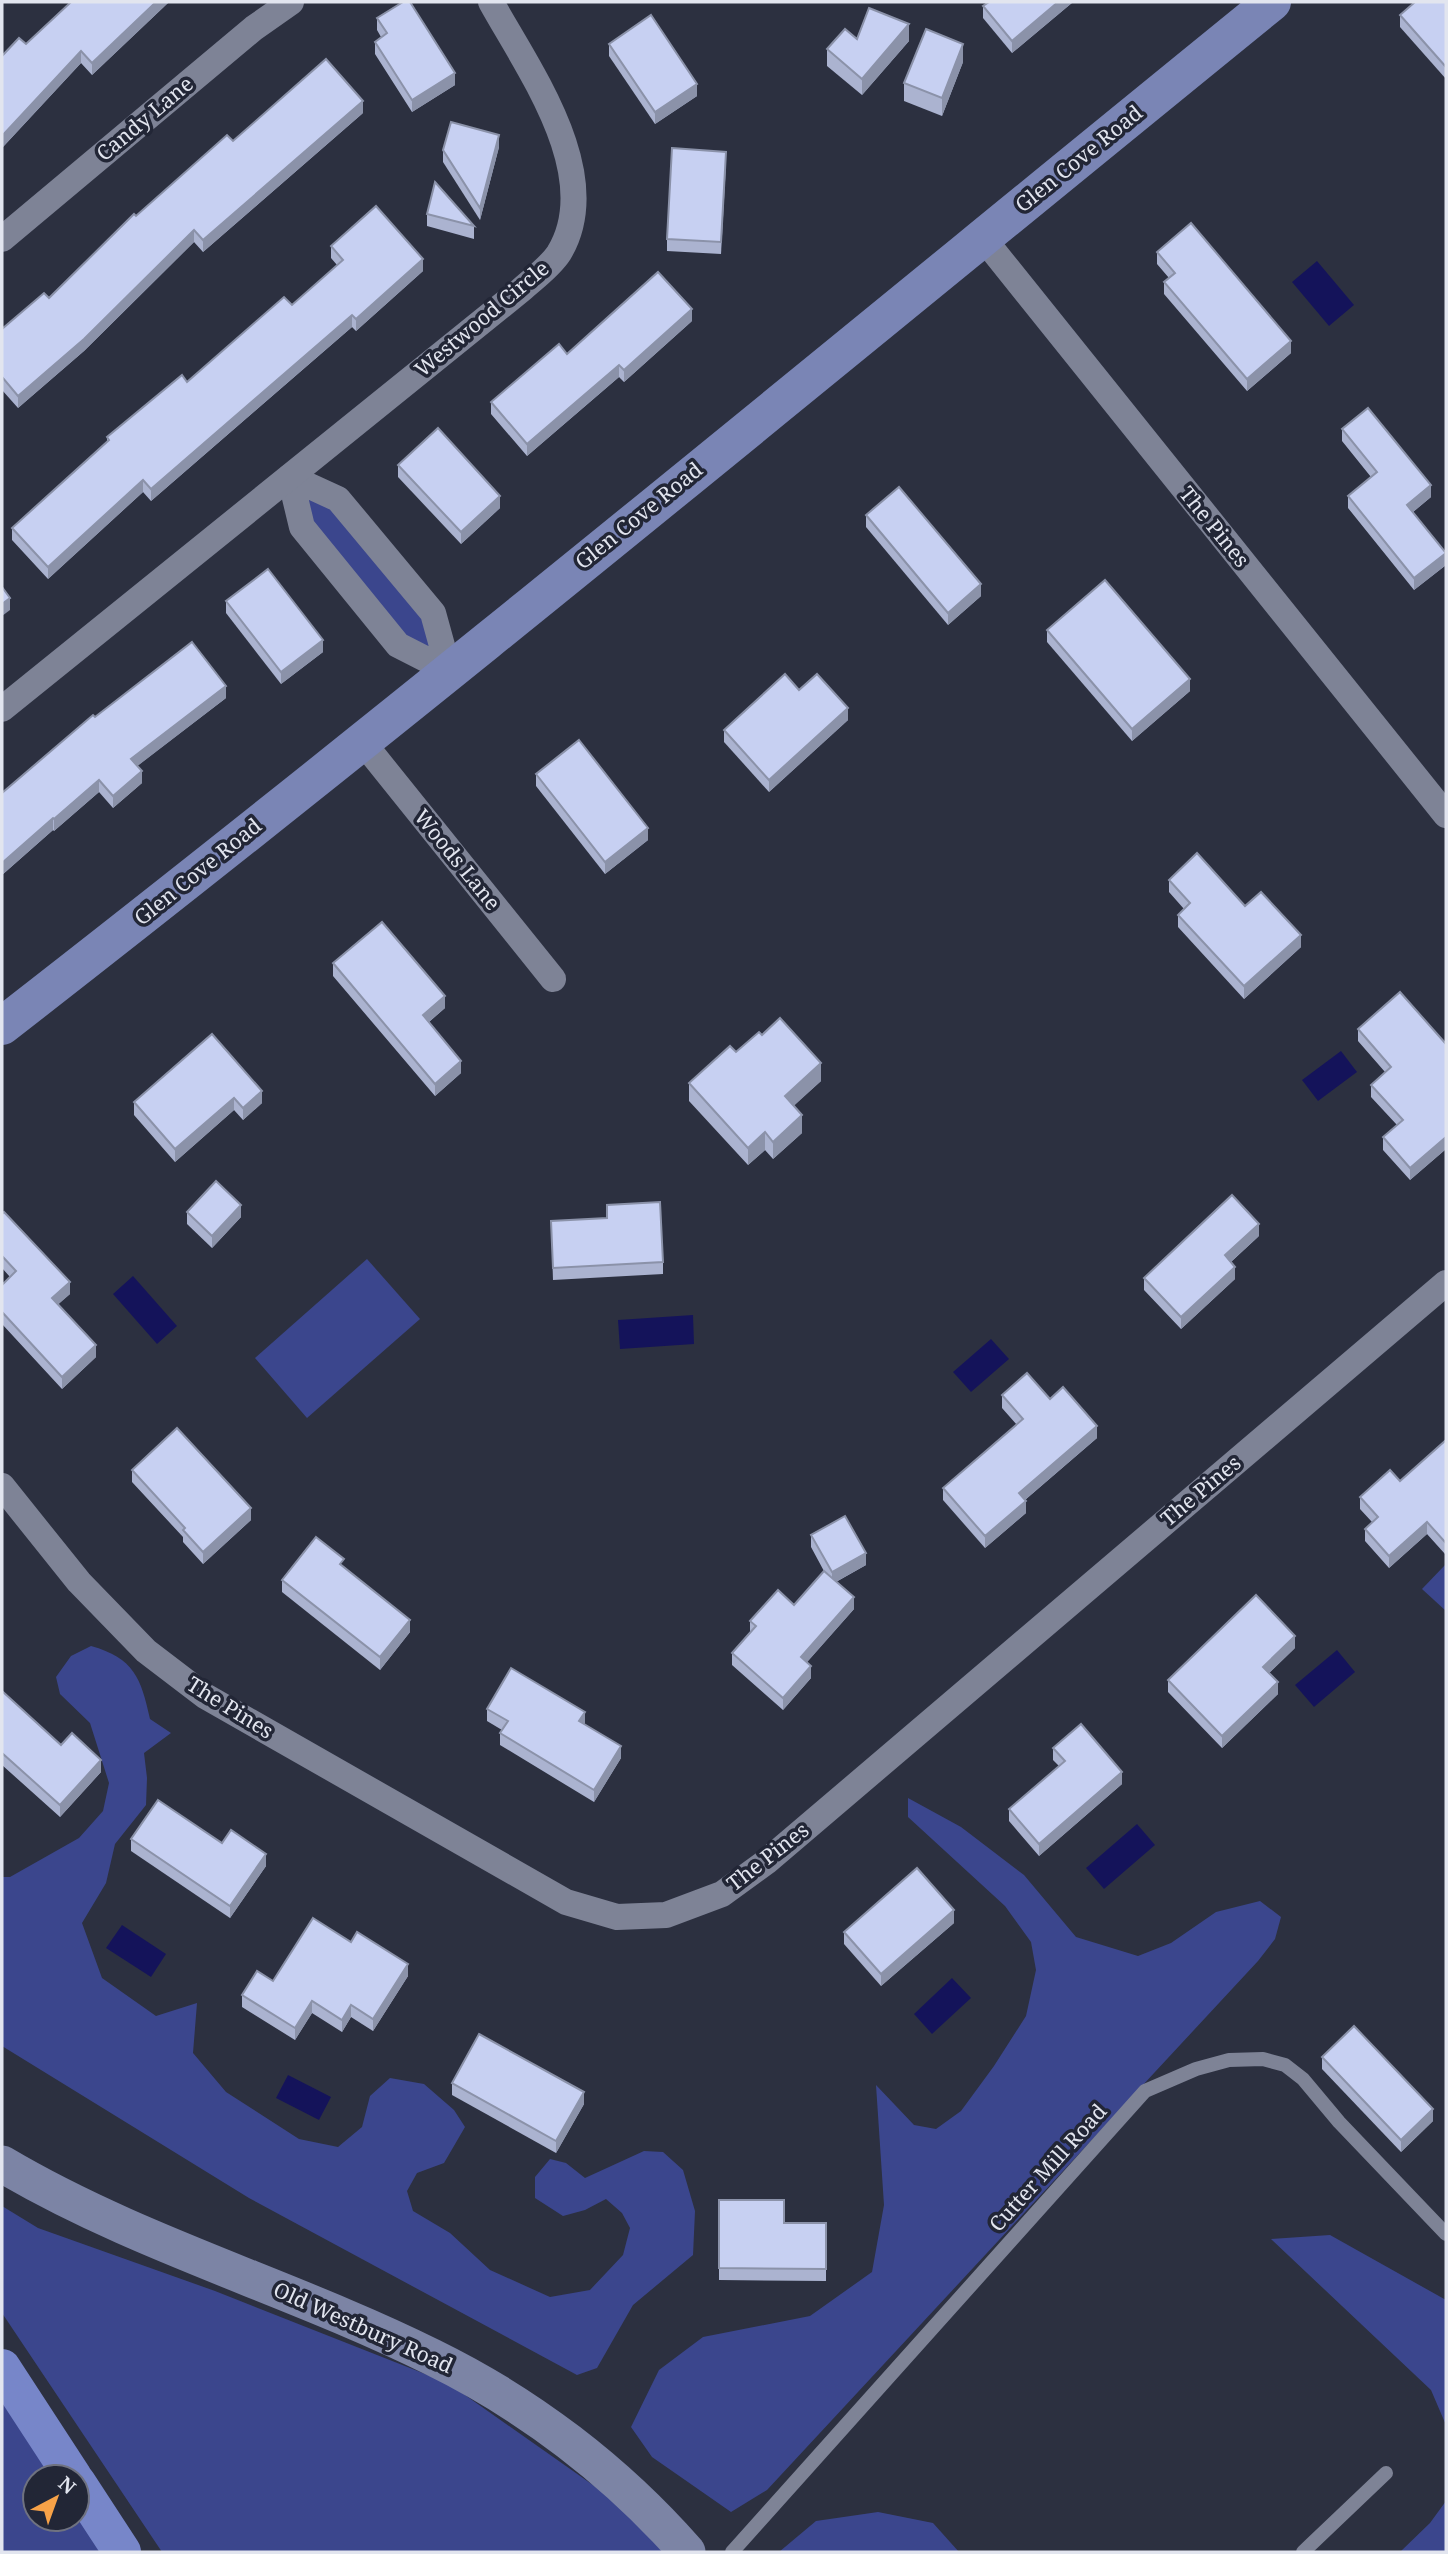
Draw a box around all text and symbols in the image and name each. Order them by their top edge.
street label: Candy Lane [90,70,199,167]
street label: Glen Cove Road [1009,98,1148,218]
street label: Westwood Circle [408,254,554,383]
street label: Glen Cove Road [569,455,708,575]
street label: The Pines [1174,480,1256,573]
street label: Woods Lane [408,803,507,916]
street label: Glen Cove Road [128,811,267,931]
street label: The Pines [1154,1448,1246,1532]
street label: The Pines [182,1670,279,1745]
street label: The Pines [721,1815,814,1897]
street label: Cutter Mill Road [982,2097,1112,2237]
street label: Old Westbury Road [269,2275,458,2379]
north arrow [21,2463,91,2533]
text: N [53,2470,81,2500]

